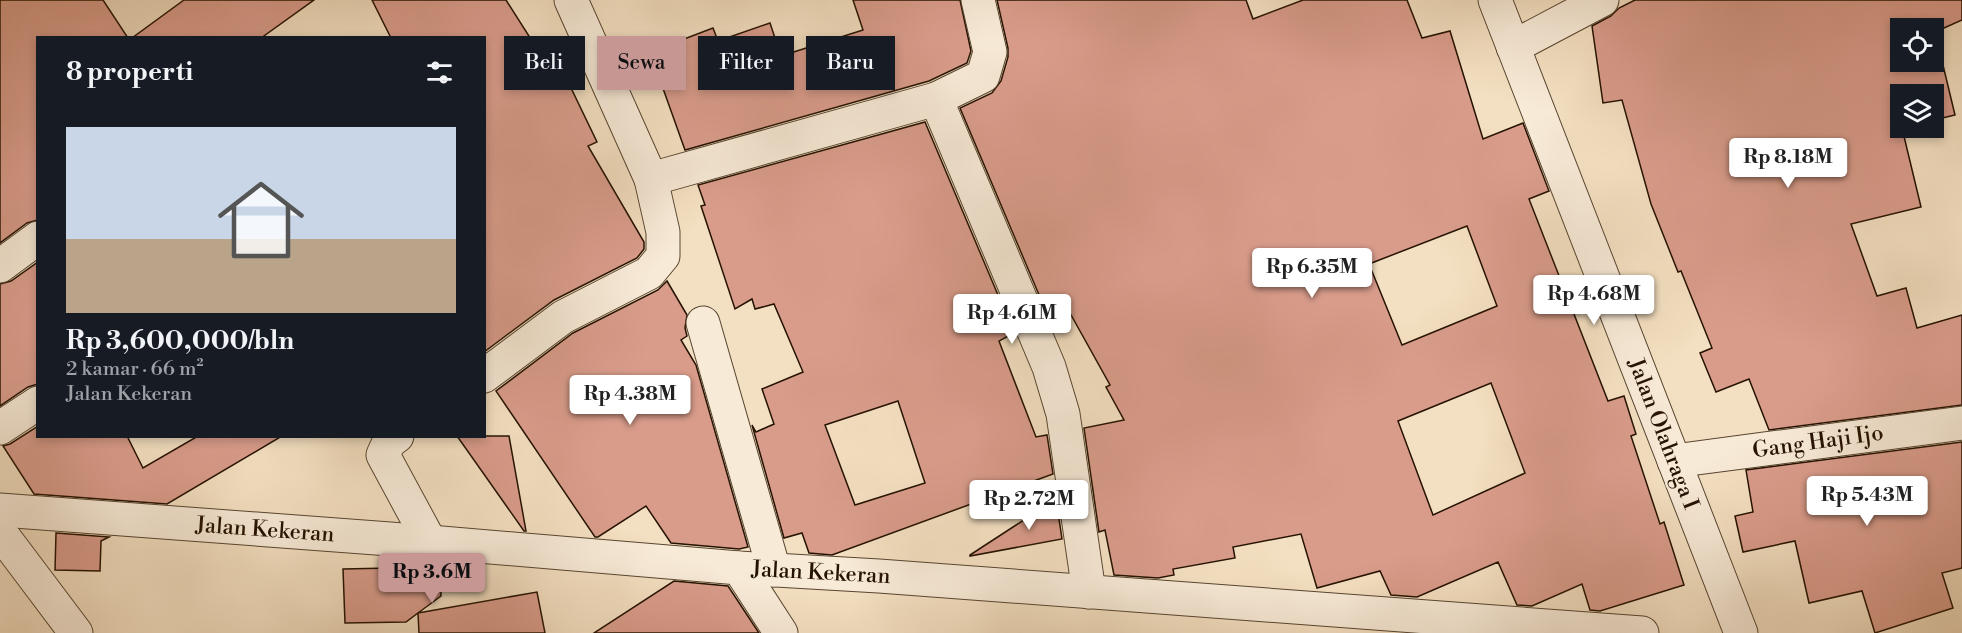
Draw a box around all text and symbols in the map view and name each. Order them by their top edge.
map controls [1890,18,1944,138]
button: locate [1890,18,1944,72]
chip: Beli [504,36,585,90]
chip: Sewa [597,36,686,90]
chip: Filter [698,36,794,90]
chip: Baru [806,36,895,90]
text: 8 properti [66,56,193,88]
icon: filters [423,56,456,89]
button: layers [1890,84,1944,138]
pin: Rp 8.18M [1726,138,1850,189]
text: Rp 8.18M [1743,145,1833,170]
icon: home [207,166,315,274]
pin: Rp 6.35M [1250,248,1374,299]
text: Rp 6.35M [1266,255,1358,280]
pin: Rp 4.68M [1532,275,1656,326]
text: Rp 4.68M [1547,282,1641,307]
pin: Rp 4.61M [950,294,1074,345]
text: Rp 4.61M [967,301,1057,326]
text: Rp 3,600,000/bln [66,325,294,357]
street label: Jalan Olahraga I [1621,354,1704,514]
text: 2 kamar · 66 m² [66,357,203,382]
pin: Rp 4.38M [568,375,692,426]
text: Jalan Kekeran [66,382,192,407]
text: Rp 4.38M [584,382,676,407]
street label: Gang Haji Ijo [1751,419,1885,465]
pin: Rp 5.43M [1805,476,1929,527]
pin: Rp 2.72M [967,480,1091,531]
text: Rp 5.43M [1821,483,1913,508]
text: Rp 2.72M [983,487,1075,512]
street label: Jalan Kekeran [194,512,335,548]
pin: Rp 3.6M [377,553,487,604]
street label: Jalan Kekeran [750,556,891,590]
text: Rp 3.6M [392,560,472,585]

